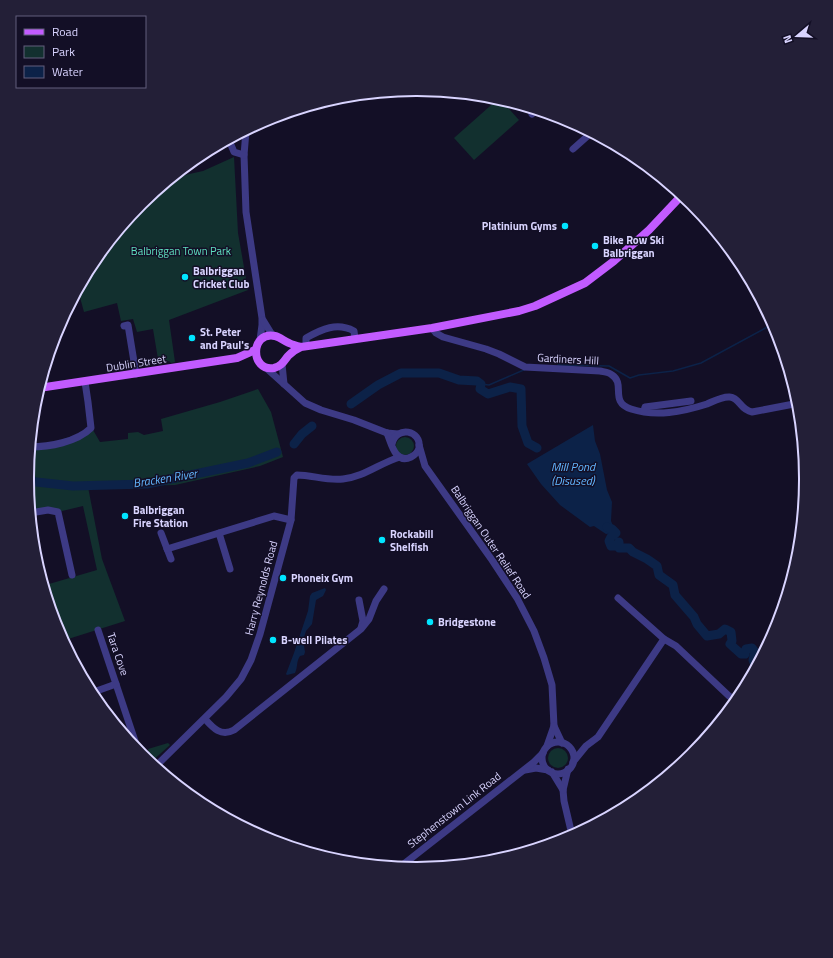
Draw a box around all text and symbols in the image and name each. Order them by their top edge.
legend [16,16,146,88]
north arrow [777,16,817,56]
text: Road [52,22,78,41]
text: N [779,33,796,45]
text: Park [52,42,75,61]
text: Water [52,62,83,81]
place label: Platinium Gyms [482,218,557,234]
marker: Platinium Gyms [560,221,570,231]
place label: Bike Row Ski Balbriggan [603,232,664,261]
marker: Bike Row Ski Balbriggan [590,241,600,251]
park label: Balbriggan Town Park [131,243,232,259]
place label: Balbriggan Cricket Club [193,263,249,292]
marker: Balbriggan Cricket Club [180,272,190,282]
place label: St. Peter and Paul's [200,324,249,353]
marker: St. Peter and Paul's [187,333,197,343]
street label: Gardiners Hill [537,349,599,369]
street label: Dublin Street [105,350,167,376]
water label: Mill Pond (Disused) [551,457,597,490]
water label: Bracken River [132,463,201,492]
street label: Balbriggan Outer Relief Road [447,482,535,602]
place label: Balbriggan Fire Station [133,502,188,531]
marker: Balbriggan Fire Station [120,511,130,521]
place label: Rockabill Shelfish [390,526,434,555]
marker: Rockabill Shelfish [377,535,387,545]
street label: Harry Reynolds Road [241,539,281,637]
place label: Phoneix Gym [291,570,353,586]
marker: Phoneix Gym [278,573,288,583]
place label: Bridgestone [438,614,496,630]
marker: Bridgestone [425,617,435,627]
street label: Tara Cove [103,630,133,678]
place label: B-well Pilates [281,632,347,648]
marker: B-well Pilates [268,635,278,645]
street label: Stephenstown Link Road [404,768,504,852]

